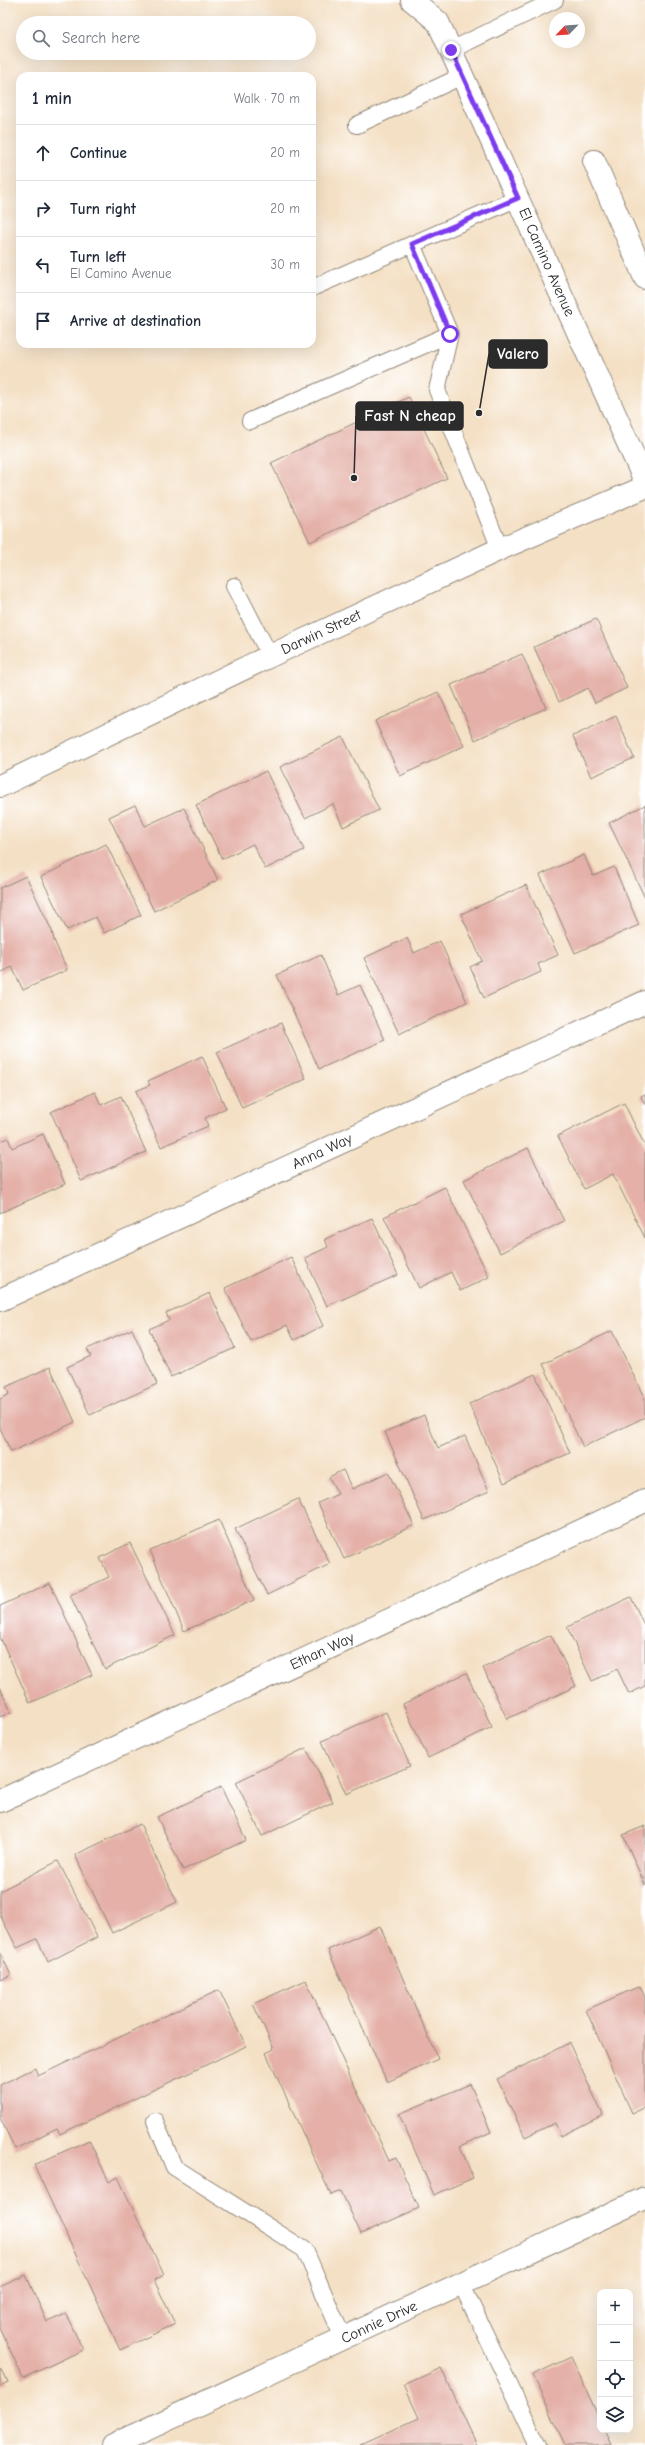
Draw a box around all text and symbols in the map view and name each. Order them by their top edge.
north arrow [549,12,585,48]
search box [16,16,316,60]
icon: search [30,27,52,49]
text: Search here [62,29,140,47]
route end [442,41,460,59]
text: 1 min [32,89,72,108]
text: Walk · 70 m [234,91,300,106]
icon: ahead [32,142,54,164]
text: Continue [70,144,127,162]
text: 20 m [270,145,300,160]
icon: right [32,198,54,220]
text: Turn right [70,200,136,218]
text: 20 m [270,201,300,216]
street label: El Camino Avenue [515,205,579,320]
text: Turn left [70,248,126,266]
icon: left [32,254,54,276]
text: 30 m [270,257,300,272]
text: El Camino Avenue [70,266,171,281]
icon: arrive [32,310,54,332]
text: Arrive at destination [70,312,201,330]
route start [441,325,459,343]
callout: Valero [489,340,547,368]
text: Valero [497,345,539,363]
callout: Fast N cheap [356,402,463,430]
text: Fast N cheap [364,407,456,425]
street label: Darwin Street [278,605,365,658]
street label: Anna Way [289,1129,355,1173]
street label: Ethan Way [287,1628,357,1674]
map controls [597,2289,633,2433]
button: + [597,2289,633,2325]
street label: Connie Drive [338,2296,420,2347]
button: − [597,2325,633,2361]
button: locate [597,2361,633,2397]
button: layers [597,2397,633,2433]

